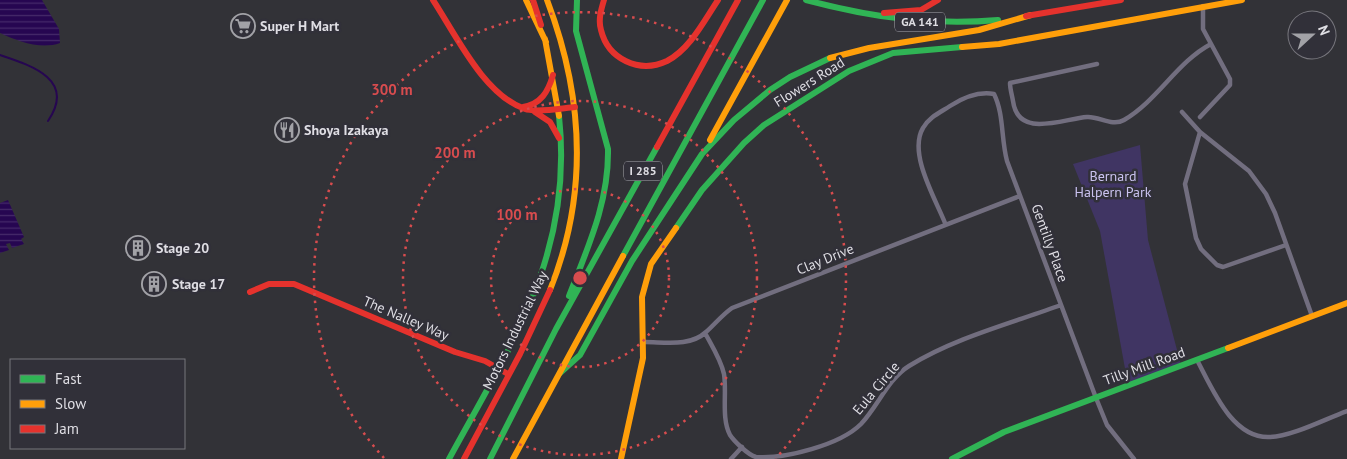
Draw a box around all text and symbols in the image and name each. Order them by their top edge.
north arrow [1287,10,1337,60]
supermarket icon: Super H Mart [230,13,256,39]
road number: GA 141 [895,13,945,32]
place label: Super H Mart [260,17,339,35]
text: N [1314,23,1334,38]
street label: Flowers Road [770,53,848,111]
text: 300 m [371,80,413,99]
restaurant icon: Shoya Izakaya [274,117,300,143]
place label: Shoya Izakaya [304,121,388,139]
text: 200 m [434,143,476,162]
road number: I 285 [624,162,662,180]
park label: Bernard Halpern Park [1074,167,1152,201]
street label: Gentilly Place [1028,202,1072,284]
text: 100 m [496,205,538,224]
building icon: Stage 20 [125,235,151,261]
place label: Stage 20 [156,239,209,257]
street label: Clay Drive [794,239,856,279]
street label: Motors Industrial Way [478,267,552,392]
centre of rings [571,269,589,287]
building icon: Stage 17 [141,271,167,297]
place label: Stage 17 [172,275,225,293]
street label: The Nalley Way [360,292,452,344]
street label: Tilly Mill Road [1101,343,1187,389]
street label: Eula Circle [849,358,903,418]
legend [10,359,185,449]
text: Fast [55,369,82,388]
text: Slow [55,394,86,413]
text: Jam [54,419,79,438]

